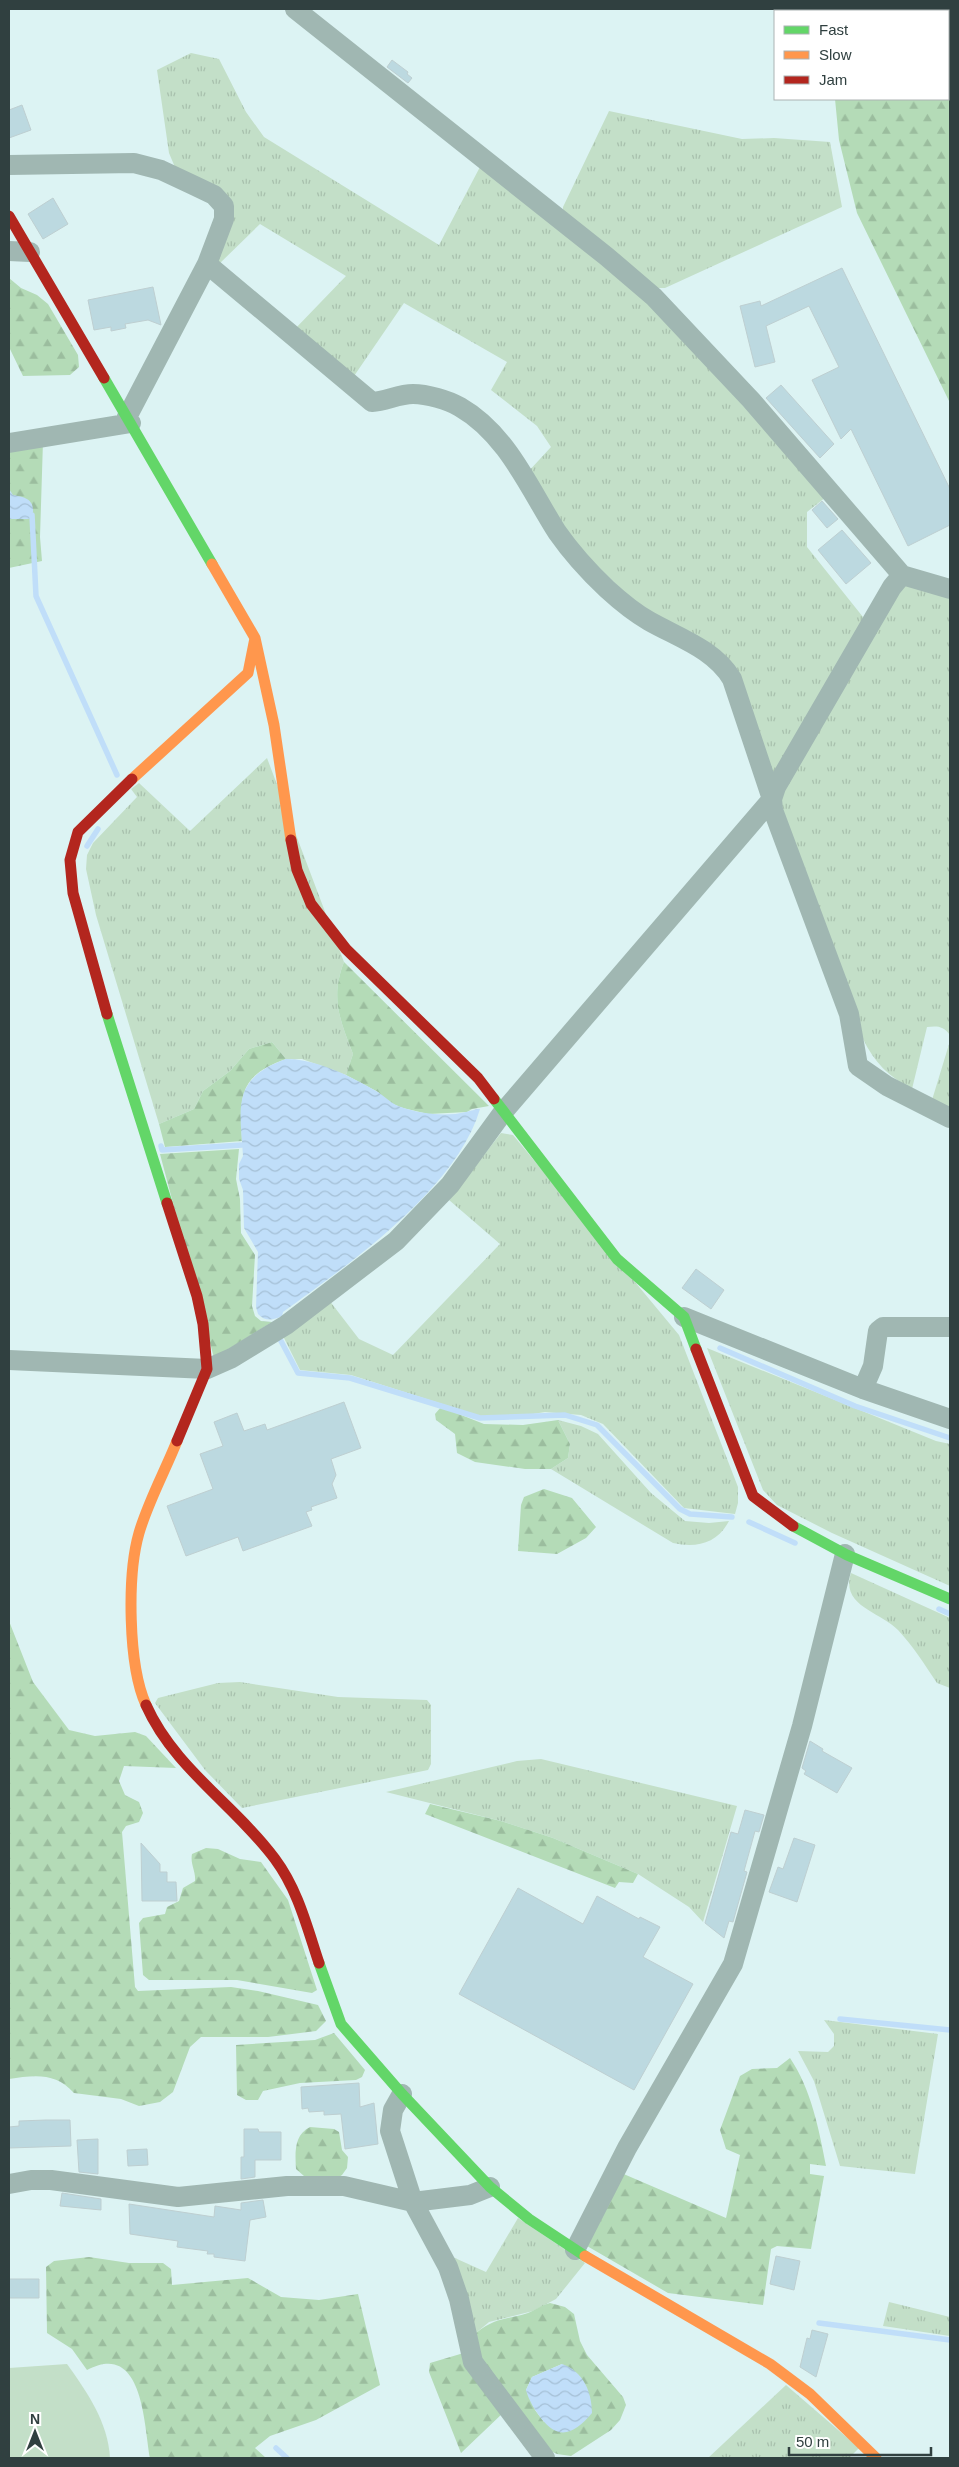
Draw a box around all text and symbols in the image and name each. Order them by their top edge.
legend [774,10,949,100]
text: Fast [819,21,849,38]
text: Slow [819,46,852,63]
text: Jam [819,71,847,88]
north arrow [10,2407,60,2457]
text: N [30,2411,40,2427]
scale bar [789,2424,932,2456]
text: 50 m [796,2433,829,2450]

